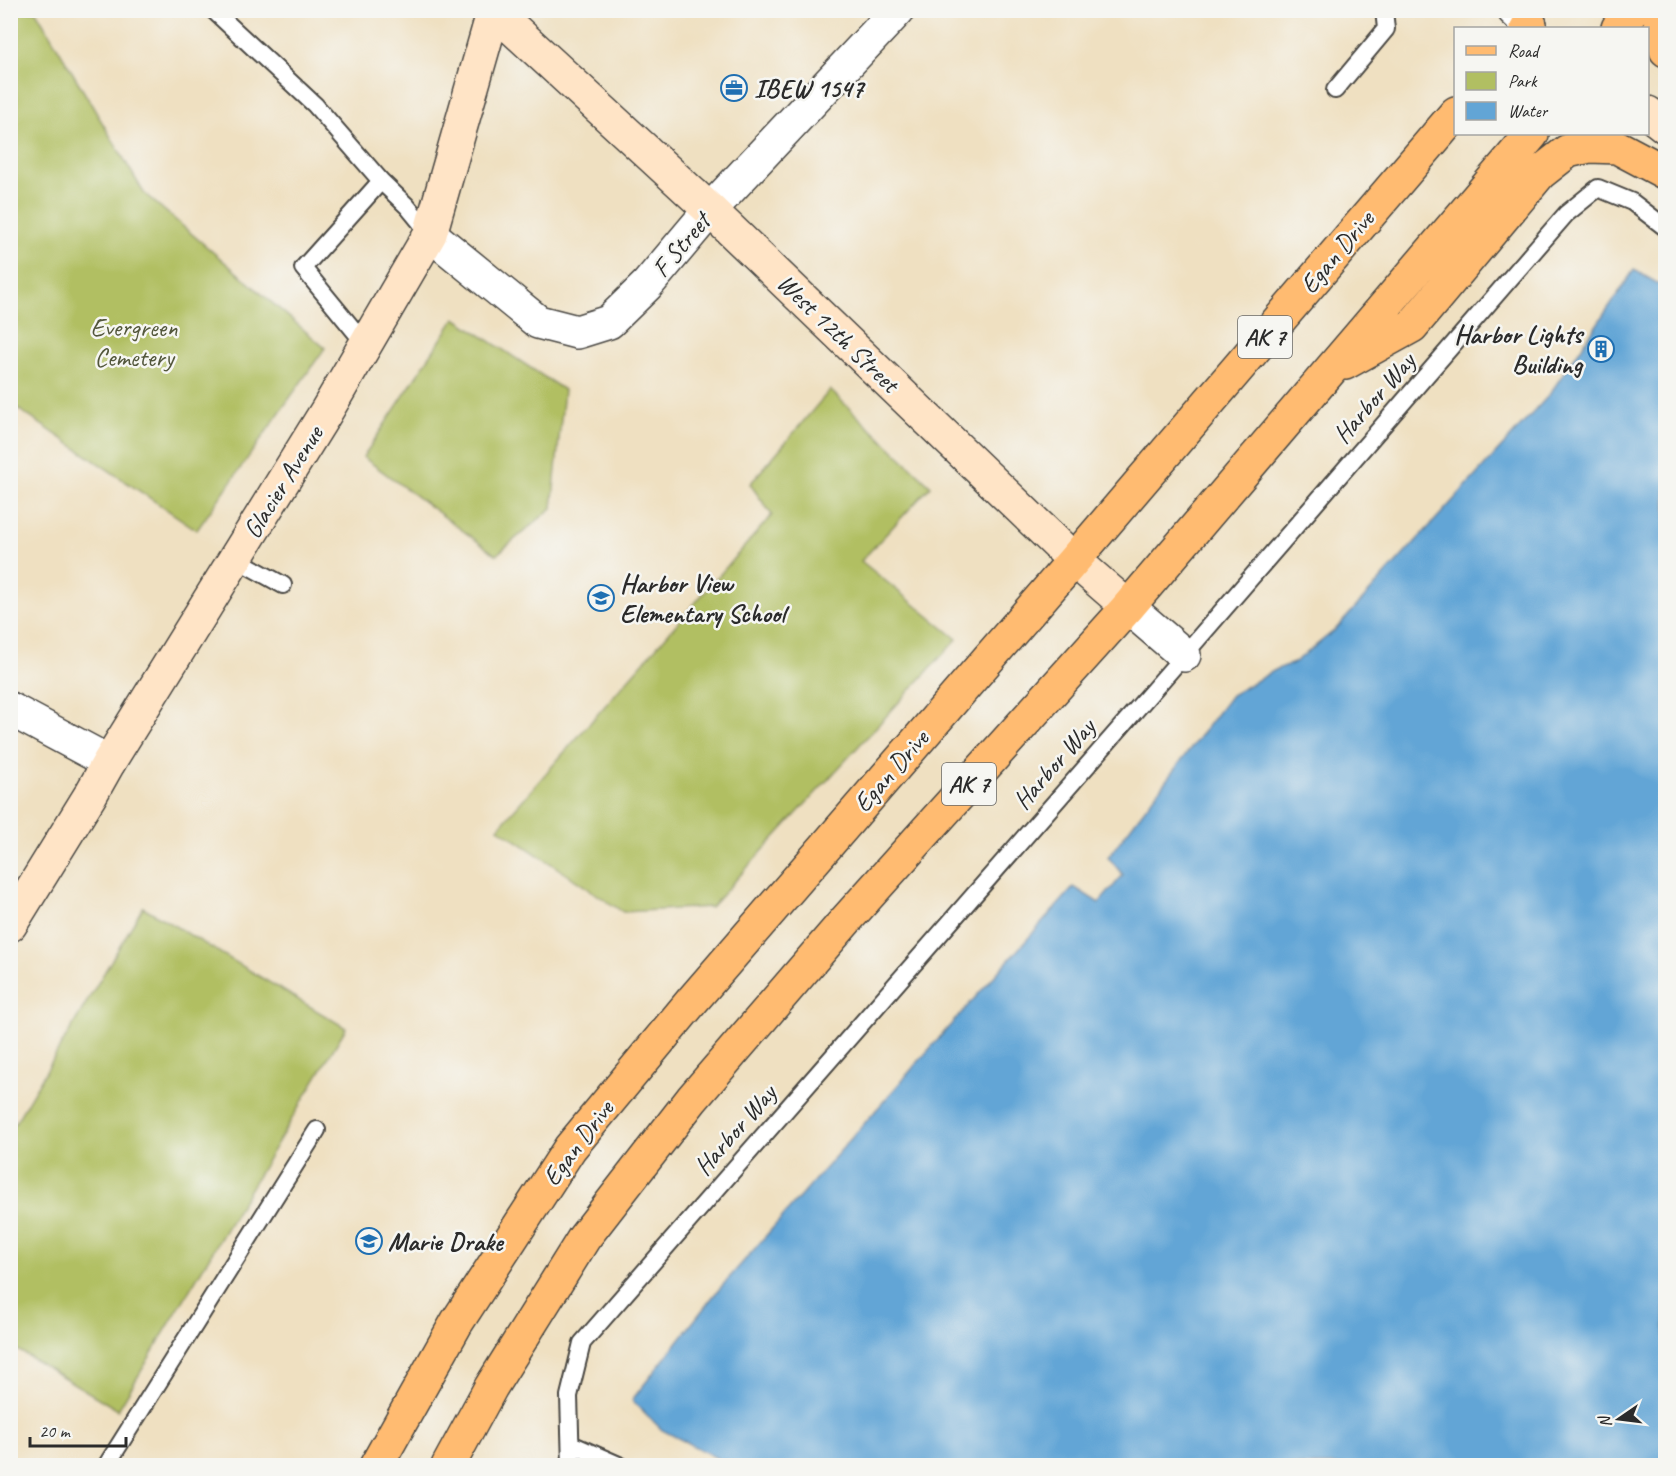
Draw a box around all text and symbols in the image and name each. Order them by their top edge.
legend [1454,27,1649,135]
text: Road [1508,40,1541,62]
text: Park [1508,70,1538,92]
place label: IBEW 1547 [754,72,866,105]
office icon: IBEW 1547 [719,73,749,103]
text: Water [1508,100,1549,122]
street label: Egan Drive [1293,202,1382,300]
street label: F Street [645,203,720,284]
street label: West 12th Street [770,266,908,401]
park label: Evergreen Cemetery [90,311,178,374]
road number: AK 7 [1238,316,1292,358]
place label: Harbor Lights Building [1454,318,1585,381]
building icon: Harbor Lights Building [1586,334,1616,364]
street label: Harbor Way [1326,344,1424,450]
street label: Glacier Avenue [235,418,331,544]
place label: Harbor View Elementary School [620,567,790,630]
school or university icon: Harbor View Elementary School [586,583,616,613]
street label: Harbor Way [1006,710,1104,816]
street label: Egan Drive [846,722,937,819]
road number: AK 7 [942,763,996,805]
street label: Harbor Way [687,1076,785,1182]
street label: Egan Drive [535,1092,622,1192]
place label: Marie Drake [388,1225,505,1258]
school or university icon: Marie Drake [354,1226,384,1256]
north arrow [1589,1389,1649,1449]
scale bar [30,1410,126,1448]
text: N [1594,1412,1616,1430]
text: 20 m [39,1420,72,1442]

